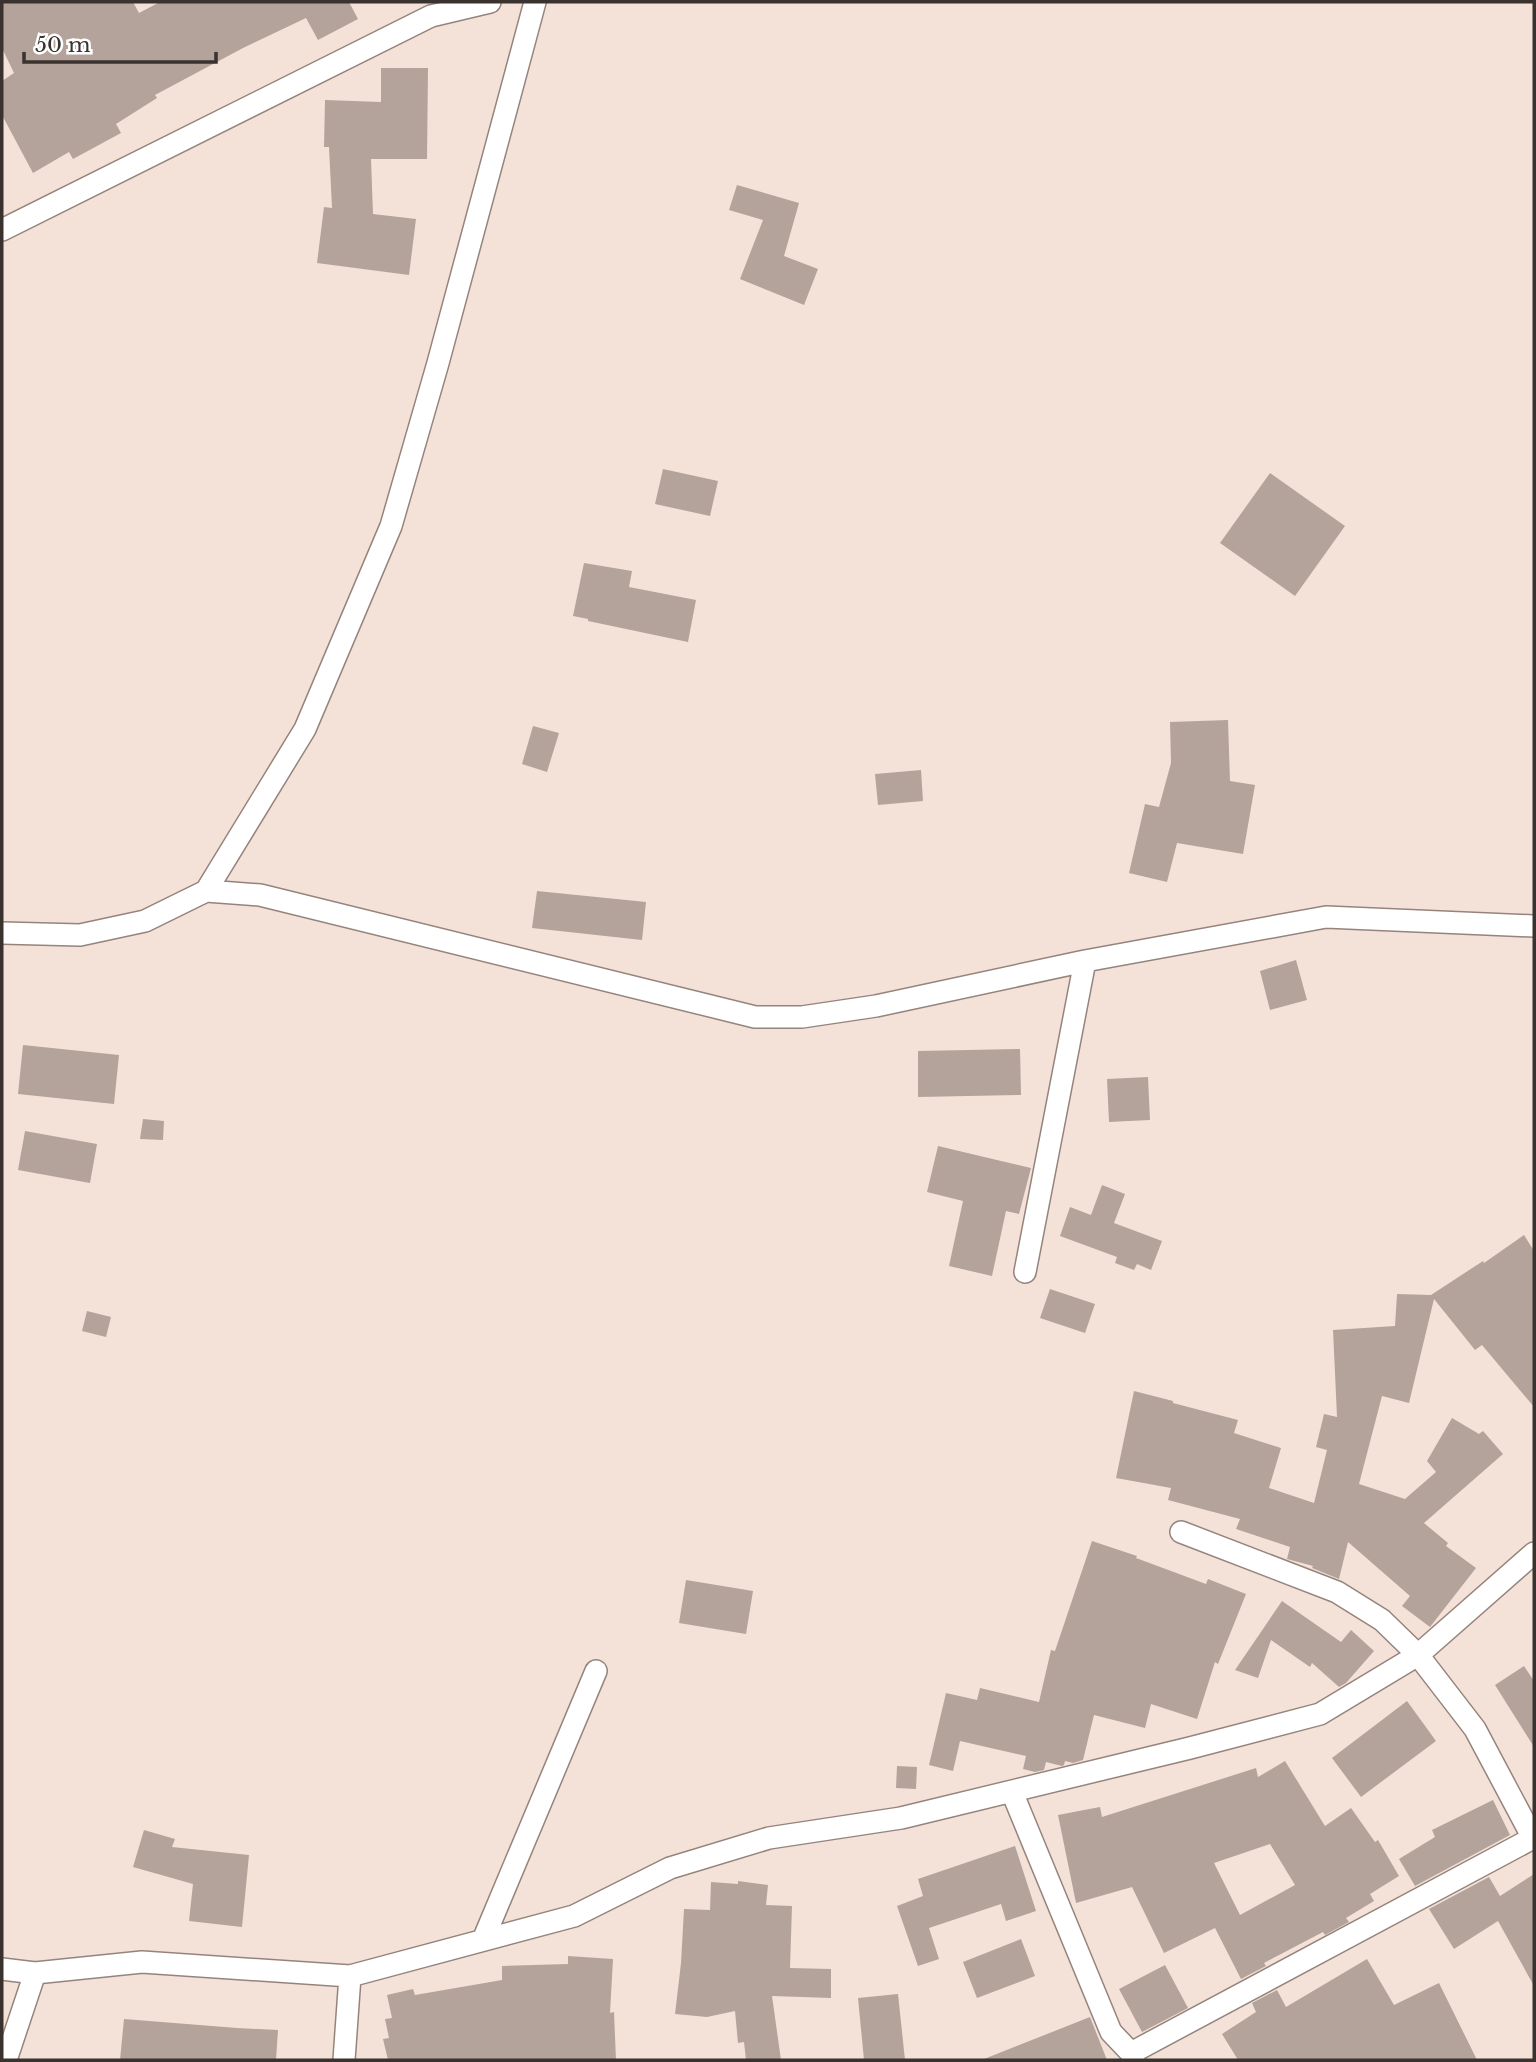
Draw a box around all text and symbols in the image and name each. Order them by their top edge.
scale bar [24,21,217,65]
text: 50 m [35,32,91,58]

